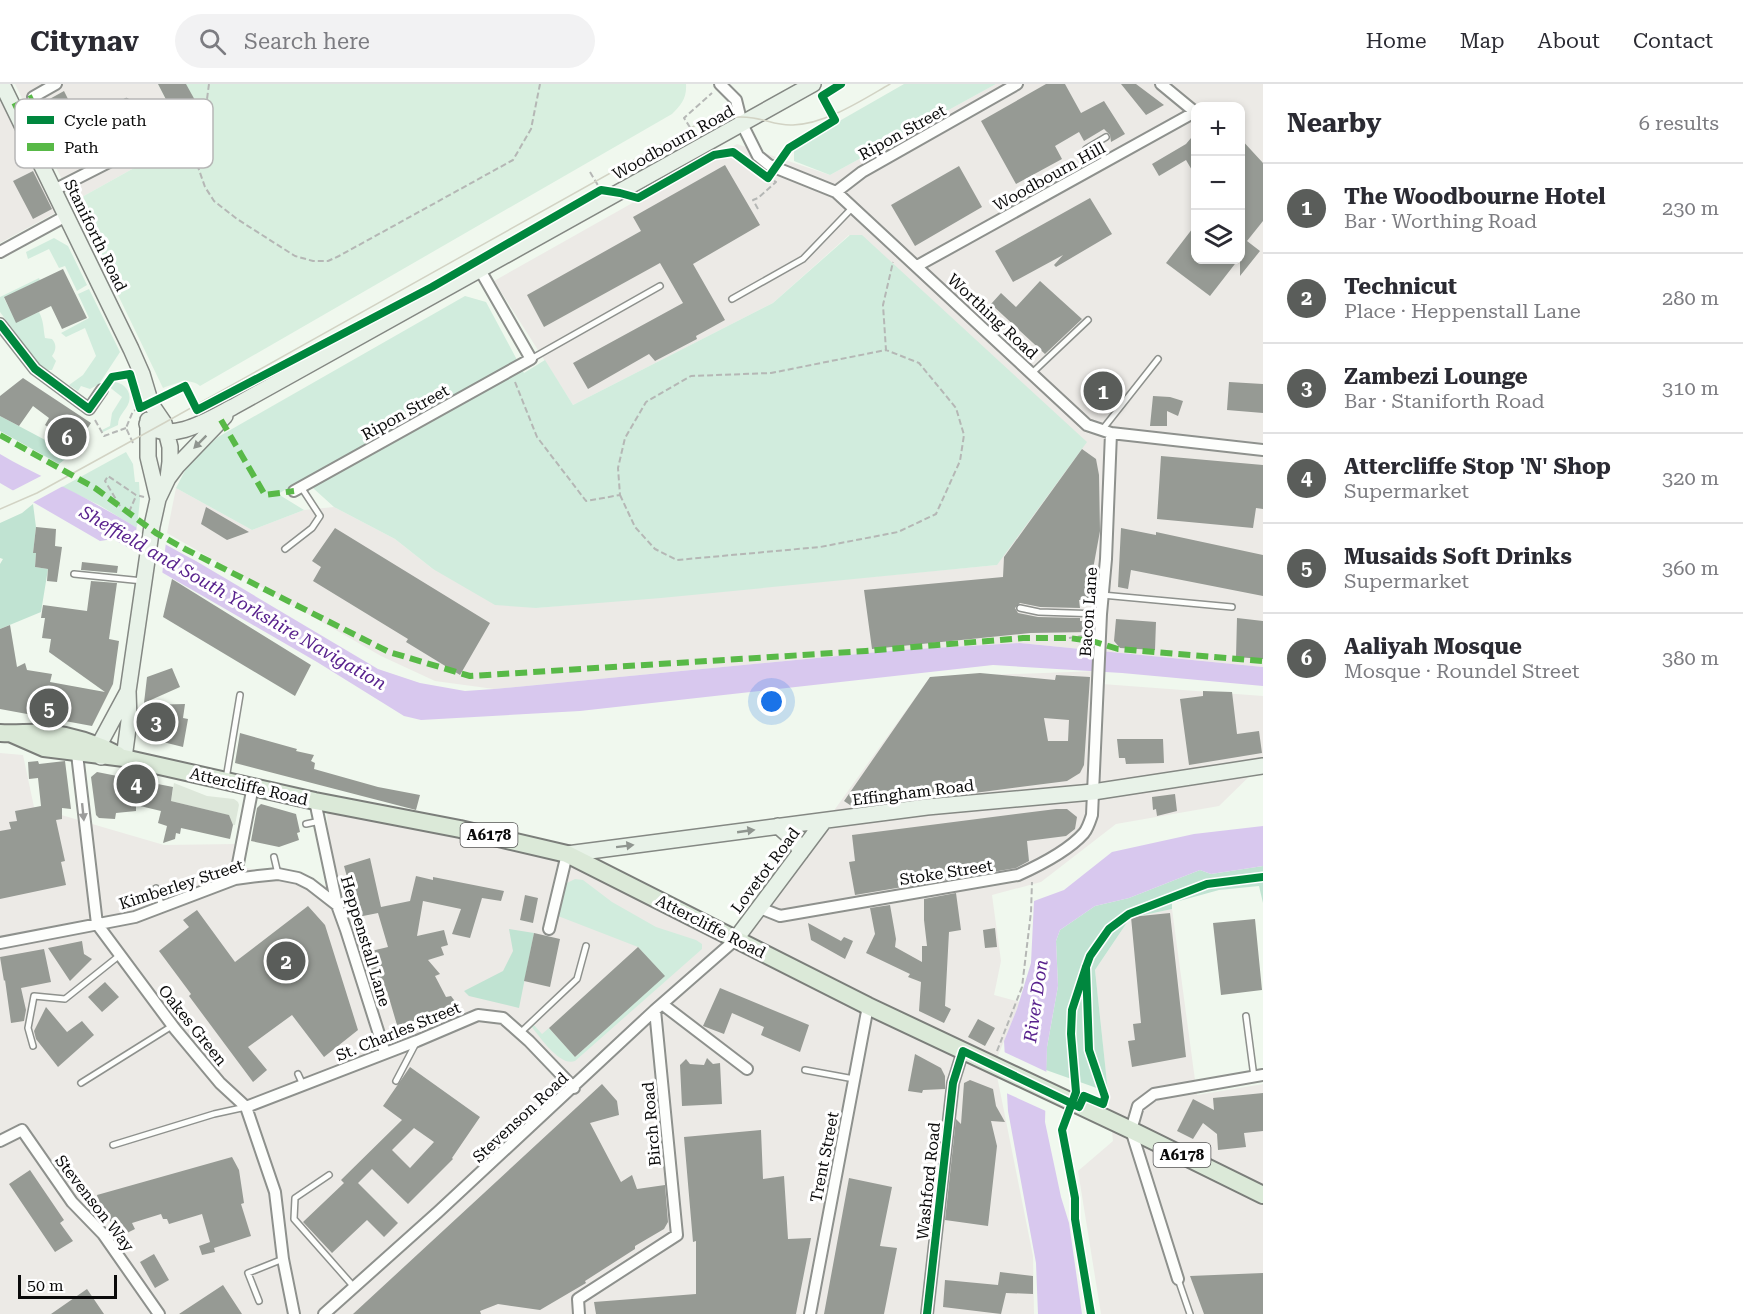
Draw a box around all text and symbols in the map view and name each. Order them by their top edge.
search box [175,14,595,68]
text: Citynav [30,25,139,58]
icon: search [196,25,229,58]
text: Search here [244,29,370,54]
text: Home [1366,29,1427,53]
text: Map [1460,29,1505,53]
text: About [1538,29,1600,53]
text: Contact [1633,29,1713,53]
legend [15,99,213,168]
street label: Woodbourn Road [609,101,737,184]
street label: Ripon Street [855,101,949,164]
map controls [1191,102,1245,264]
button: + [1191,102,1245,156]
text: Nearby [1287,108,1381,138]
text: Cycle path [64,111,147,130]
text: 6 results [1639,111,1719,135]
text: Path [64,138,99,157]
street label: Woodbourn Hill [990,138,1108,215]
button: − [1191,156,1245,210]
street label: Staniforth Road [60,176,131,294]
text: The Woodbourne Hotel [1344,184,1605,209]
text: 1 [1301,196,1312,220]
text: 230 m [1662,196,1719,220]
text: Bar · Worthing Road [1344,209,1537,233]
button: layers [1191,210,1245,264]
street label: Worthing Road [944,270,1042,363]
text: Technicut [1344,274,1457,299]
text: 2 [1301,286,1312,310]
text: 280 m [1662,286,1719,310]
text: Place · Heppenstall Lane [1344,299,1581,323]
text: Zambezi Lounge [1344,364,1528,389]
pin: 1 [1084,368,1122,414]
text: 3 [1301,376,1312,400]
text: 310 m [1662,376,1719,400]
street label: Ripon Street [358,381,452,444]
text: Bar · Staniforth Road [1344,389,1544,413]
pin: 6 [48,414,86,460]
one-way arrow [193,435,207,449]
text: Attercliffe Stop 'N' Shop [1344,454,1611,479]
text: 4 [1301,466,1312,490]
text: 320 m [1662,466,1719,490]
text: Supermarket [1344,479,1469,503]
water label: Sheffield and South Yorkshire Navigation [76,500,390,694]
text: Musaids Soft Drinks [1344,544,1572,569]
text: 5 [1301,556,1312,580]
text: 360 m [1662,556,1719,580]
street label: Bacon Lane [1076,566,1101,658]
text: Supermarket [1344,569,1469,593]
text: Aaliyah Mosque [1344,634,1522,659]
text: 6 [1301,646,1312,670]
text: 380 m [1662,646,1719,670]
text: Mosque · Roundel Street [1344,659,1579,683]
pin: 5 [29,686,68,730]
your location [757,687,786,716]
pin: 3 [136,700,176,744]
pin: 4 [116,762,156,806]
street label: Attercliffe Road [188,764,310,809]
street label: Effingham Road [851,776,975,809]
one-way arrow [78,803,88,822]
road number: A6178 [460,823,518,847]
street label: Lovetot Road [727,824,804,917]
one-way arrow [737,826,756,835]
one-way arrow [615,842,634,851]
street label: Kimberley Street [117,855,246,914]
street label: Stoke Street [898,856,994,889]
street label: Heppenstall Lane [337,873,395,1009]
street label: Attercliffe Road [653,891,769,962]
pin: 2 [266,938,306,984]
water label: River Don [1019,958,1052,1045]
street label: Oakes Green [154,981,231,1070]
street label: St. Charles Street [333,998,463,1065]
street label: Stevenson Road [469,1068,572,1166]
street label: Birch Road [638,1081,665,1167]
street label: Trent Street [806,1110,843,1204]
street label: Washford Road [913,1121,944,1241]
road number: A6178 [1154,1143,1210,1167]
street label: Stevenson Way [51,1151,139,1256]
scale bar [18,1272,117,1300]
text: 50 m [27,1276,64,1295]

